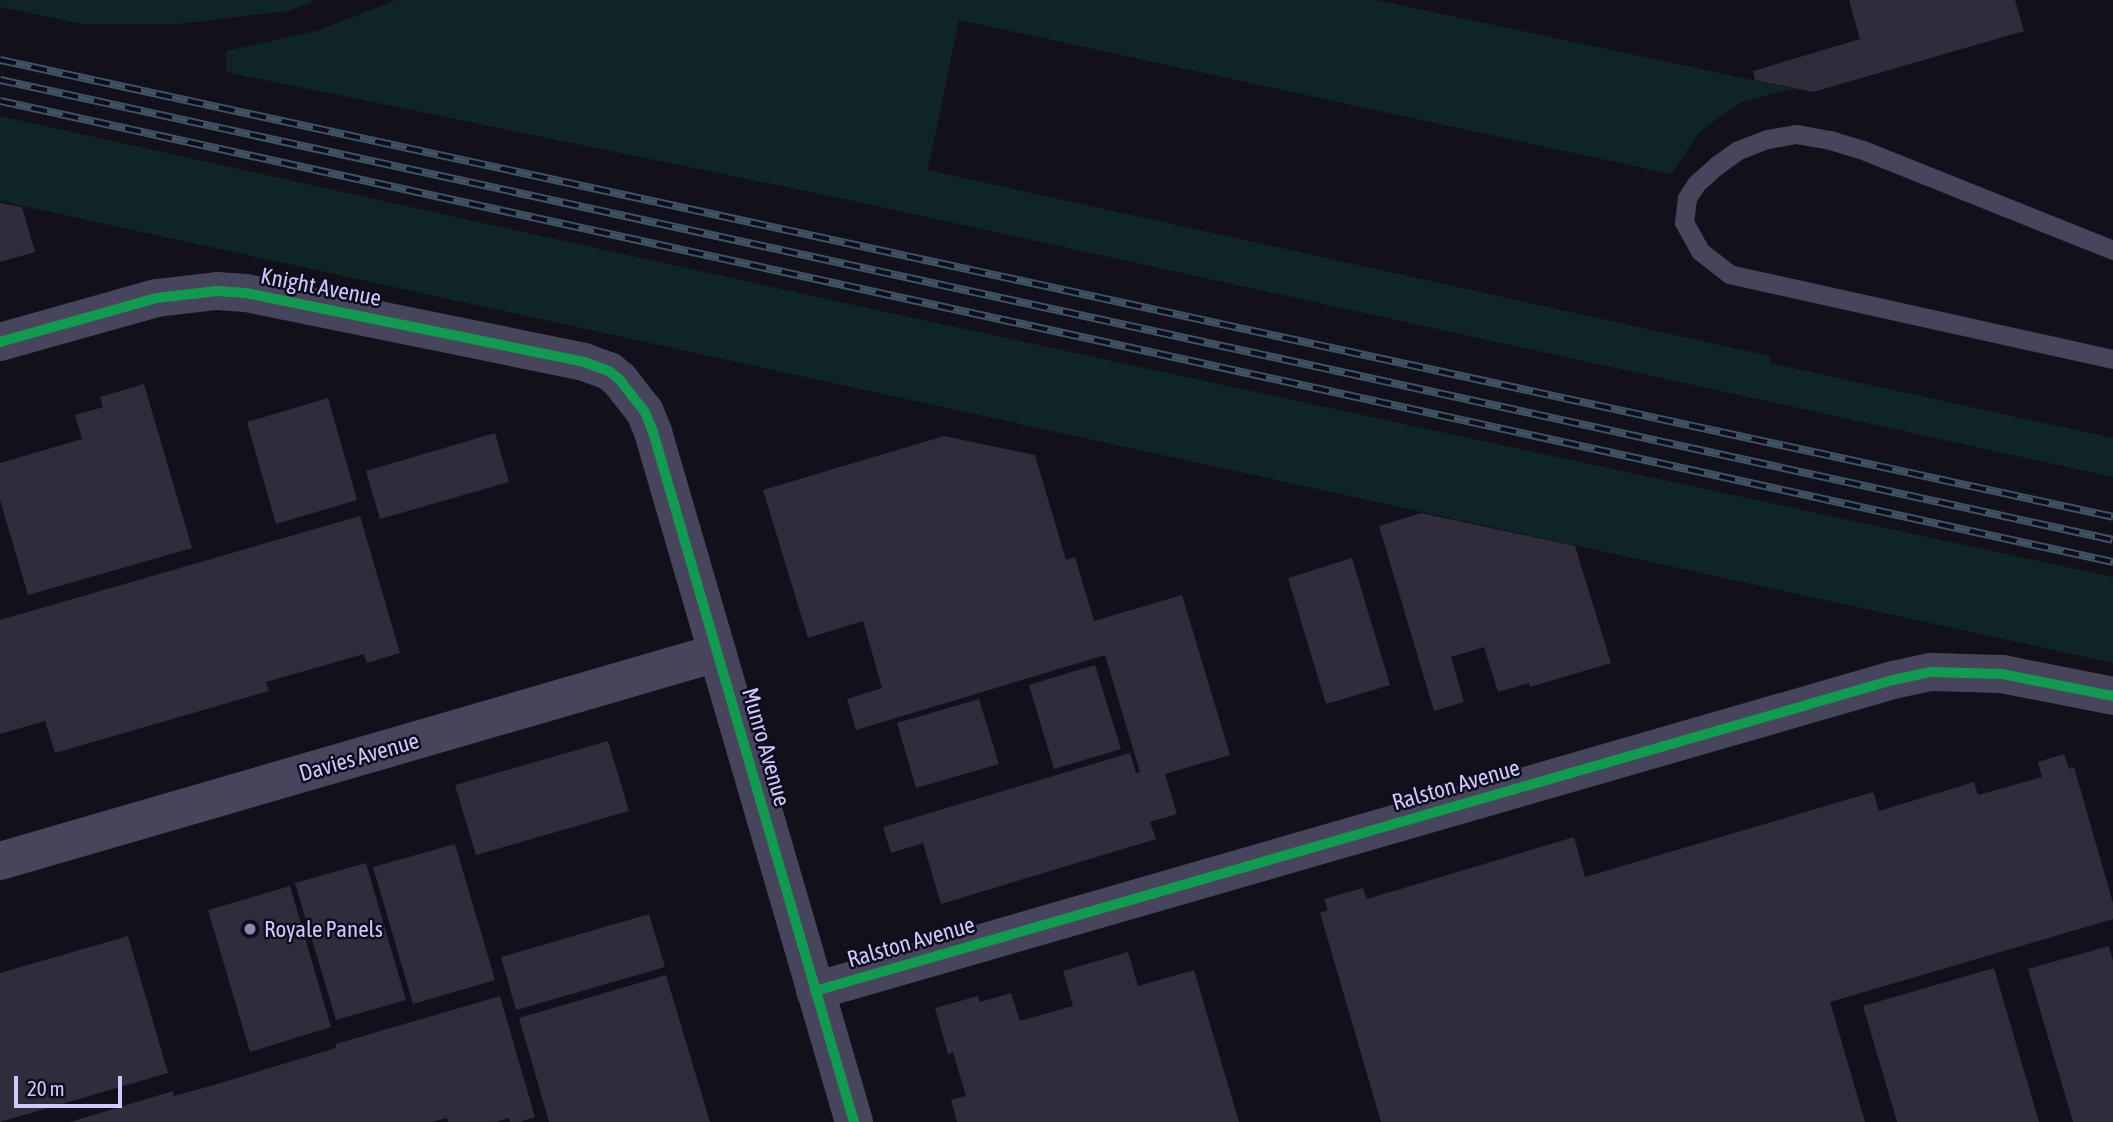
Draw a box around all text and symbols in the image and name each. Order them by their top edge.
street label: Knight Avenue [258,262,384,312]
street label: Munro Avenue [736,685,796,809]
street label: Davies Avenue [296,727,422,787]
street label: Ralston Avenue [1389,754,1523,816]
street label: Ralston Avenue [844,911,978,973]
place label: Royale Panels [264,915,383,943]
marker: Royale Panels [242,921,258,937]
scale bar [18,1062,126,1106]
text: 20 m [27,1076,65,1100]

